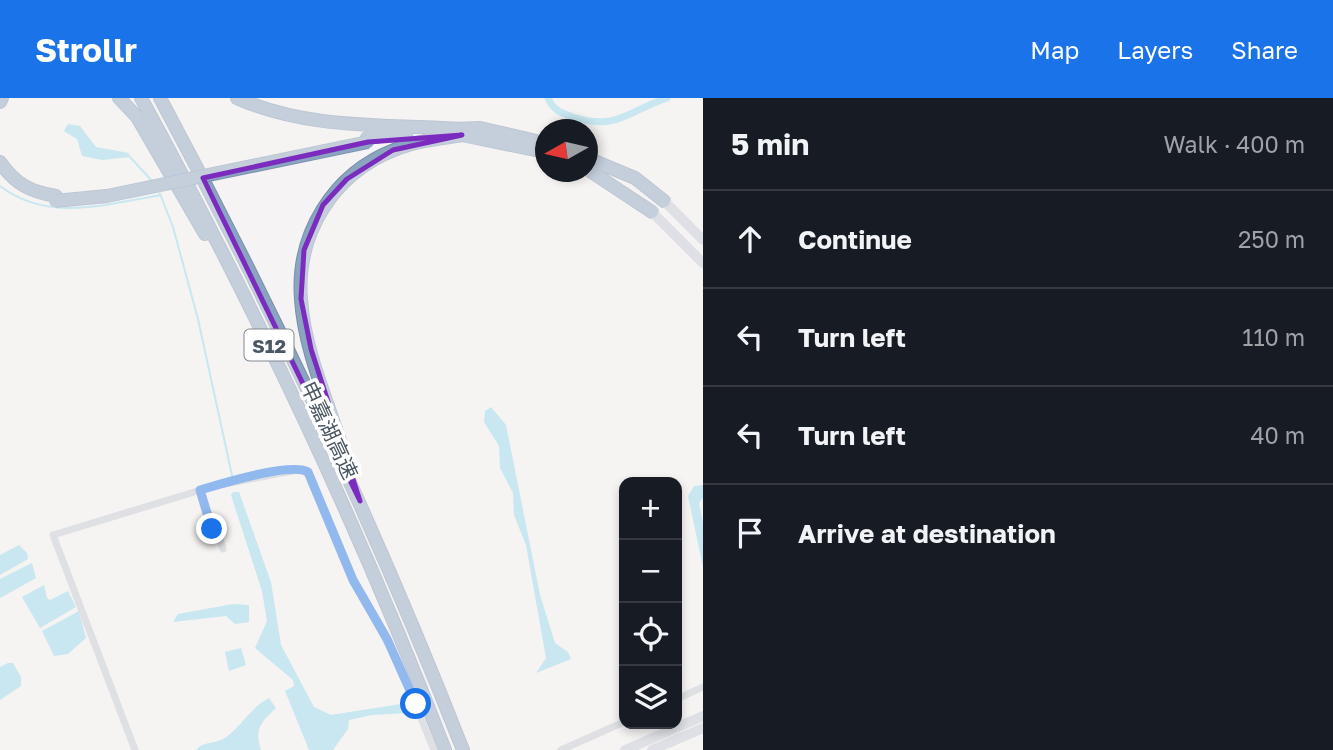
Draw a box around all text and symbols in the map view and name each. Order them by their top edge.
text: Strollr [35,30,137,69]
text: Map [1030,35,1079,64]
text: Layers [1117,35,1193,64]
text: Share [1231,35,1298,64]
north arrow [535,119,598,182]
text: 5 min [731,126,809,162]
text: Walk · 400 m [1163,130,1305,158]
icon: ahead [731,220,769,258]
text: Continue [798,224,912,255]
text: 250 m [1238,225,1305,253]
icon: left [731,318,769,356]
text: Turn left [798,322,906,353]
text: 110 m [1242,323,1305,351]
road number: S12 [244,330,294,360]
street label: 申嘉湖高速 [296,377,364,483]
icon: left [731,416,769,454]
text: Turn left [798,420,906,451]
text: 40 m [1251,421,1305,449]
map controls [619,477,682,729]
button: + [619,477,682,540]
route end [196,513,227,544]
icon: arrive [731,514,769,552]
text: Arrive at destination [798,518,1056,549]
button: − [619,540,682,603]
button: locate [619,603,682,666]
button: layers [619,666,682,729]
route start [400,688,431,719]

